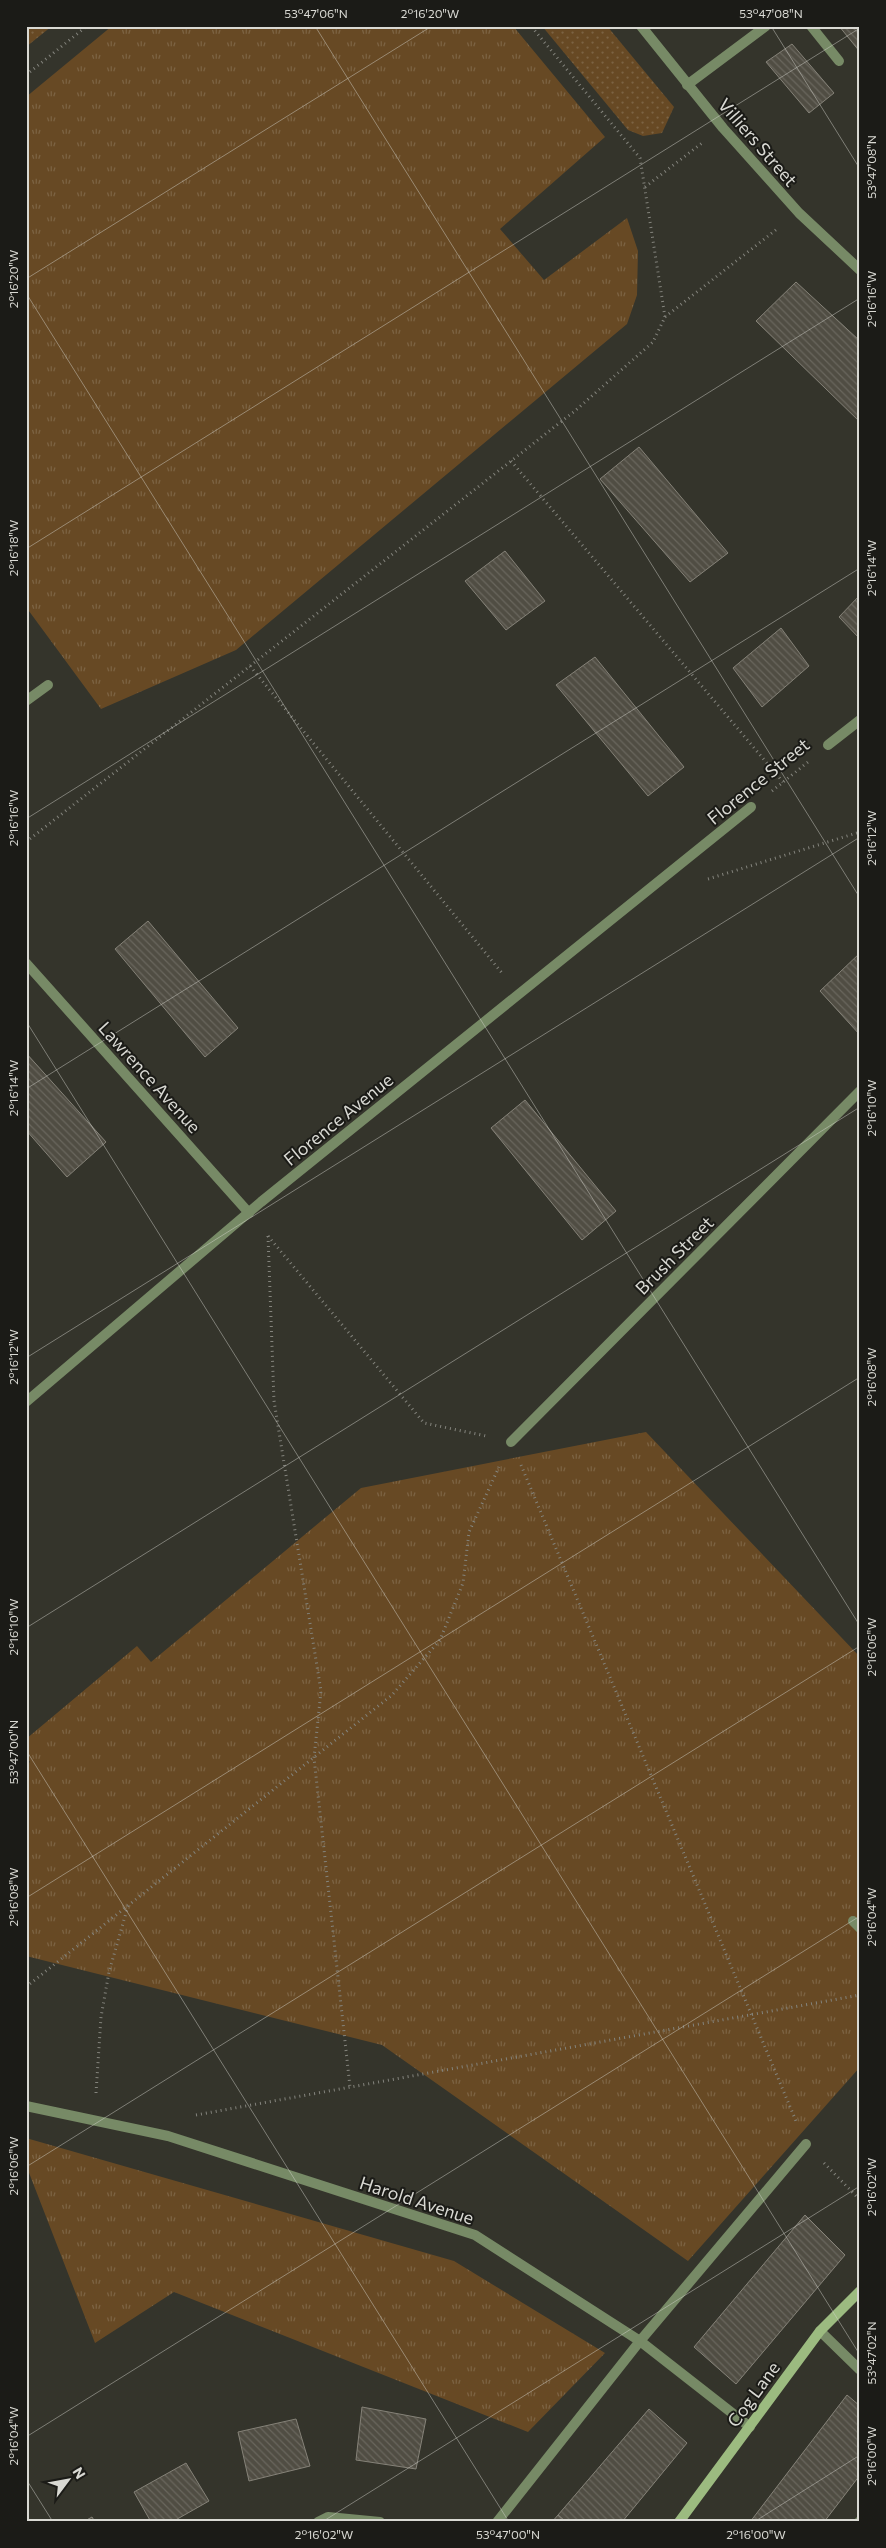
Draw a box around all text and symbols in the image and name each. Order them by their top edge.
text: 53°47'06"N [284,6,348,20]
text: 2°16'20"W [401,6,459,20]
text: 53°47'08"N [739,6,803,20]
street label: Villiers Street [714,93,802,191]
text: 53°47'08"N [864,135,878,199]
text: 2°16'20"W [6,250,20,308]
text: 2°16'16"W [864,271,878,327]
text: 2°16'18"W [6,520,20,576]
text: 2°16'14"W [864,540,878,596]
street label: Florence Street [702,733,814,829]
text: 2°16'16"W [6,790,20,846]
text: 2°16'12"W [864,810,878,866]
street label: Lawrence Avenue [94,1017,206,1137]
text: 2°16'14"W [6,1060,20,1116]
street label: Florence Avenue [279,1068,397,1170]
text: 2°16'10"W [864,1080,878,1136]
street label: Brush Street [630,1211,718,1299]
text: 2°16'12"W [6,1329,20,1385]
text: 2°16'08"W [864,1347,878,1407]
text: 2°16'10"W [6,1599,20,1655]
text: 2°16'06"W [864,1617,878,1677]
text: 53°47'00"N [6,1720,20,1784]
text: 2°16'08"W [6,1867,20,1927]
text: 2°16'04"W [864,1888,878,1946]
text: 2°16'06"W [6,2136,20,2196]
text: 2°16'02"W [864,2158,878,2216]
street label: Harold Avenue [357,2171,477,2229]
text: 53°47'02"N [864,2321,878,2385]
street label: Cog Lane [722,2357,784,2431]
text: 2°16'04"W [6,2407,20,2465]
text: 2°16'00"W [864,2426,878,2486]
north arrow [42,2456,92,2506]
text: N [69,2464,89,2482]
text: 2°16'02"W [295,2527,353,2541]
text: 53°47'00"N [476,2527,540,2541]
text: 2°16'00"W [726,2527,786,2541]

